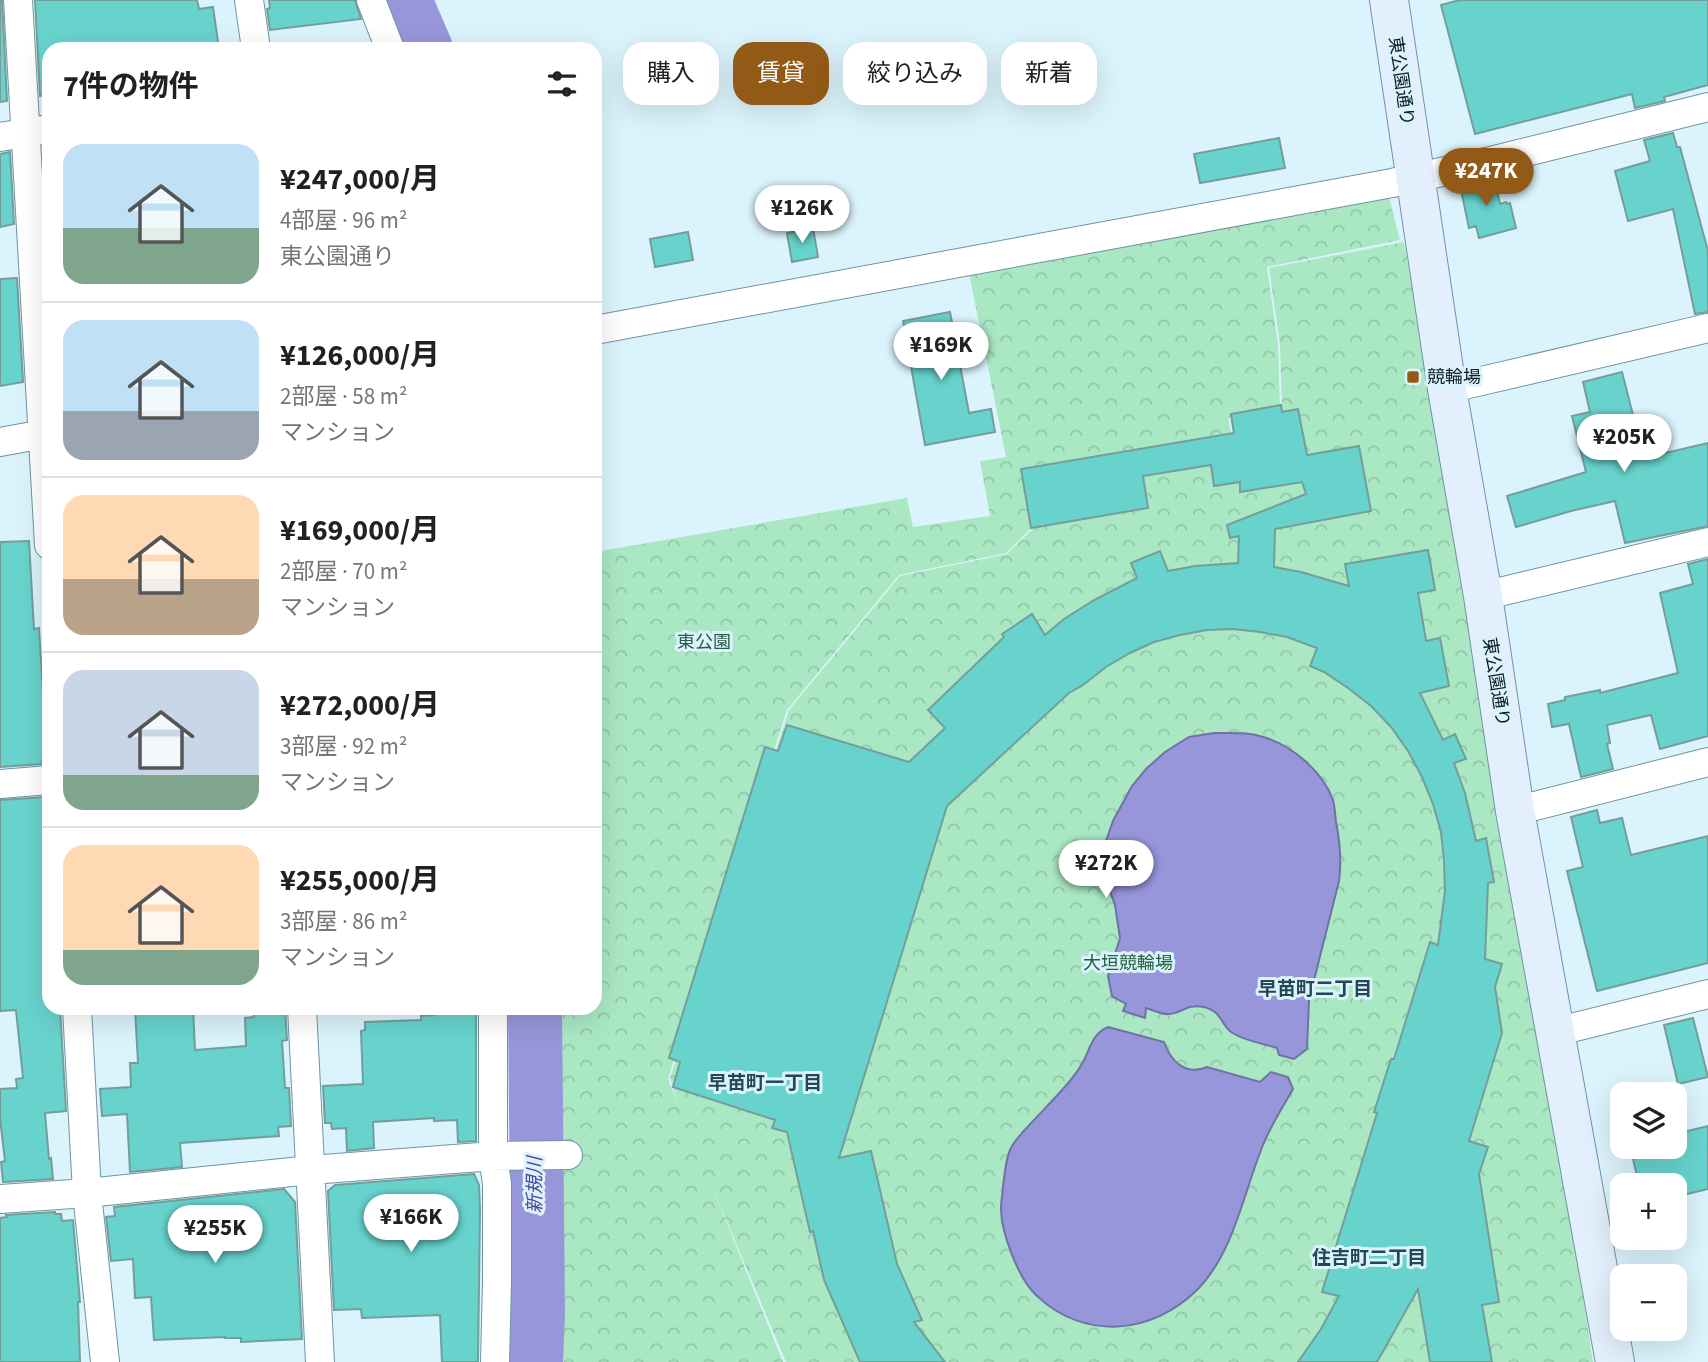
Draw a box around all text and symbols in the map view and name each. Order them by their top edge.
street label: 東公園通り [1382,35,1420,127]
chip: 購入 [623,42,719,105]
chip: 賃貸 [733,42,829,105]
chip: 絞り込み [843,42,987,105]
chip: 新着 [1001,42,1097,105]
text: 7件の物件 [63,65,199,108]
icon: filters [543,65,581,103]
pin: ¥247K [1437,148,1535,208]
text: ¥247K [1455,154,1517,187]
text: ¥247,000/月 [280,158,440,201]
icon: home [119,172,203,256]
pin: ¥126K [753,186,851,245]
text: ¥126K [771,191,833,224]
text: 4部屋 · 96 m² [280,204,407,237]
text: 東公園通り [280,240,395,273]
pin: ¥169K [892,322,990,382]
text: ¥169K [910,328,972,361]
text: ¥126,000/月 [280,334,440,377]
icon: home [119,348,203,432]
place label: 競輪場 [1427,365,1481,390]
marker: 競輪場 [1405,369,1421,385]
text: 2部屋 · 58 m² [280,380,407,413]
pin: ¥205K [1575,414,1673,474]
text: マンション [280,416,395,449]
text: ¥205K [1593,420,1655,453]
text: ¥169,000/月 [280,509,440,552]
icon: home [119,523,203,607]
text: 2部屋 · 70 m² [280,555,407,588]
text: マンション [280,591,395,624]
park label: 東公園 [677,630,731,655]
street label: 東公園通り [1477,636,1515,728]
text: ¥272,000/月 [280,684,440,727]
icon: home [119,698,203,782]
text: 3部屋 · 92 m² [280,730,407,763]
text: マンション [280,766,395,799]
pin: ¥272K [1057,841,1155,900]
text: ¥272K [1075,846,1137,879]
text: ¥255,000/月 [280,859,440,902]
icon: home [119,873,203,957]
text: 3部屋 · 86 m² [280,905,407,938]
text: マンション [280,941,395,974]
park label: 大垣競輪場 [1083,951,1173,976]
district label: 早苗町二丁目 [1258,976,1372,1003]
district label: 早苗町一丁目 [708,1070,822,1097]
map controls [1610,1082,1687,1341]
button: layers [1610,1082,1687,1159]
water label: 新規川 [522,1155,549,1214]
button: + [1610,1173,1687,1250]
pin: ¥166K [362,1194,460,1254]
text: ¥166K [380,1200,442,1233]
pin: ¥255K [166,1206,264,1265]
text: ¥255K [184,1211,246,1244]
district label: 住吉町二丁目 [1312,1245,1426,1272]
button: − [1610,1264,1687,1341]

